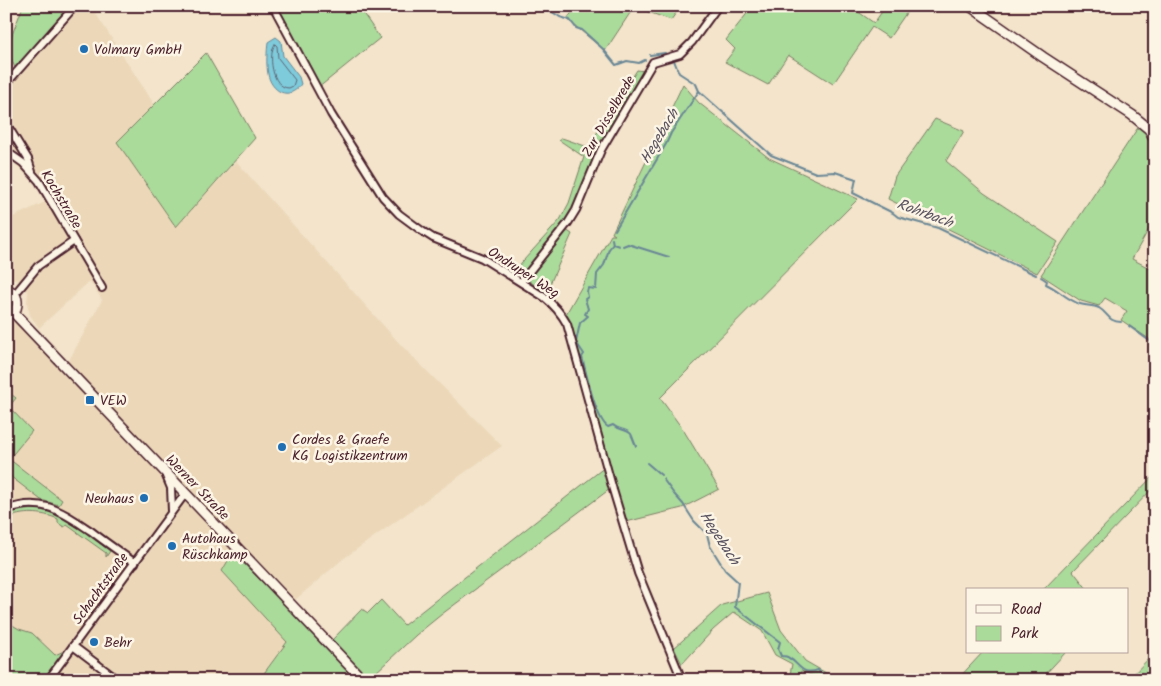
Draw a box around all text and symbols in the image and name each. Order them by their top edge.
place label: Volmary GmbH [94,39,182,61]
marker: Volmary GmbH [78,43,90,55]
street label: Zur Disselbrede [577,71,642,162]
water label: Hegebach [634,103,687,169]
street label: Kochstraße [35,166,88,234]
water label: Rohrbach [893,193,958,236]
street label: Ondruper Weg [483,241,564,304]
place label: VEW [100,390,127,412]
marker: VEW [84,394,96,406]
place label: Cordes & Graefe KG Logistikzentrum [292,429,408,467]
marker: Cordes & Graefe KG Logistikzentrum [276,441,288,453]
street label: Werner Straße [160,450,235,526]
place label: Neuhaus [85,488,134,510]
marker: Neuhaus [138,492,150,504]
water label: Hegebach [693,507,747,572]
place label: Autohaus Rüschkamp [182,528,248,566]
marker: Autohaus Rüschkamp [166,540,178,552]
street label: Schachtstraße [67,548,135,629]
legend [966,588,1128,654]
text: Road [1011,598,1042,622]
text: Park [1011,622,1039,646]
place label: Behr [104,632,133,654]
marker: Behr [88,636,100,648]

